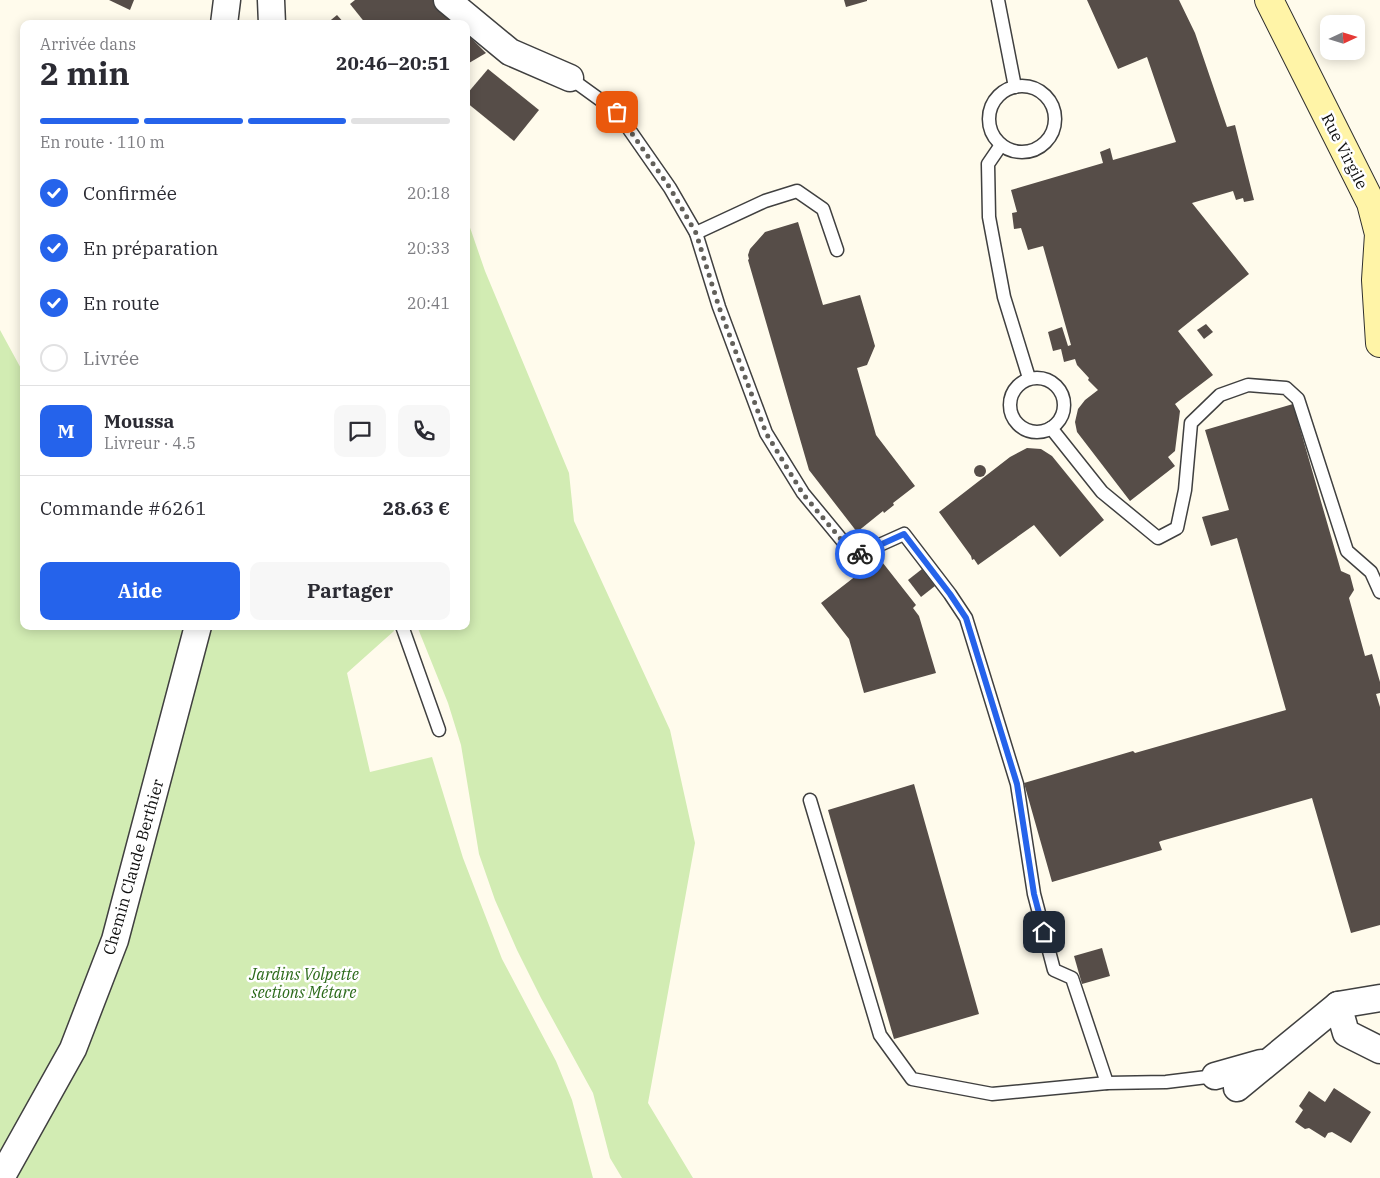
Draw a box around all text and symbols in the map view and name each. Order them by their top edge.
north arrow [1320,15,1365,60]
map controls [1320,15,1365,60]
text: Arrivée dans [40,34,136,54]
text: 20:46–20:51 [336,51,450,75]
text: 2 min [40,52,130,94]
pin [596,91,638,133]
icon: bag [603,98,631,126]
street label: Rue Virgile [1317,110,1373,192]
text: En route · 110 m [40,132,165,152]
icon: check [40,179,68,207]
text: Confirmée [83,181,177,205]
text: 20:18 [407,183,450,203]
icon: check [40,234,68,262]
text: En préparation [83,236,218,260]
text: 20:33 [407,238,450,258]
icon: check [40,289,68,317]
text: En route [83,291,160,315]
text: 20:41 [407,293,450,313]
text: Livrée [83,346,139,370]
button: chat [334,405,386,457]
button: phone [398,405,450,457]
text: Moussa [104,409,174,433]
text: M [57,419,75,443]
text: Livreur · 4.5 [104,433,196,453]
text: Commande #6261 [40,496,207,520]
text: 28.63 € [383,496,450,520]
courier [835,529,885,579]
icon: bike [846,540,874,568]
button: Aide [40,562,240,620]
button: Partager [250,562,450,620]
street label: Chemin Claude Berthier [98,777,168,957]
pin [1023,911,1065,953]
icon: home [1030,918,1058,946]
park label: Jardins Volpette sections Métare [248,964,359,1002]

